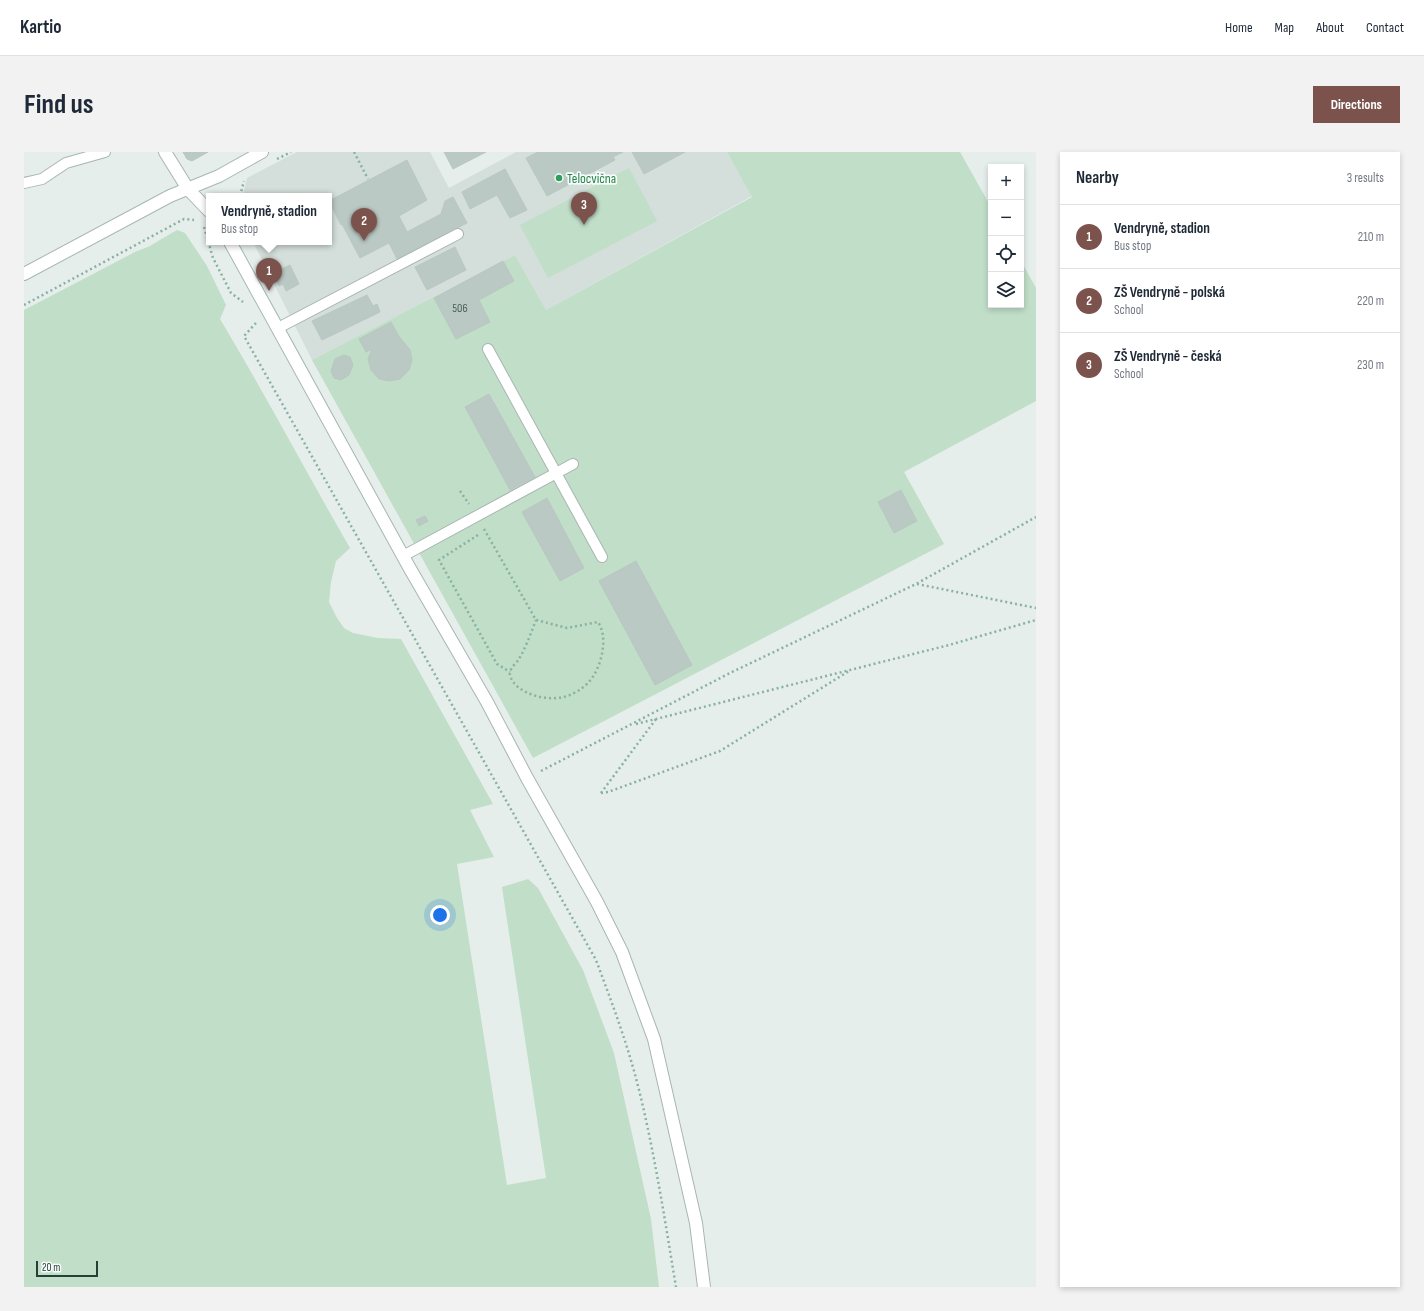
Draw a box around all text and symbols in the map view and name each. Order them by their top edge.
text: Kartio [20,16,62,39]
text: Home [1225,19,1253,36]
text: Map [1275,19,1294,36]
text: About [1316,19,1344,36]
text: Contact [1366,19,1404,36]
button: Directions [1313,86,1400,123]
text: Find us [24,88,93,121]
map controls [988,164,1024,308]
button: + [988,164,1024,200]
text: Nearby [1076,168,1119,188]
place label: Telocvična [567,170,616,187]
text: 3 results [1347,170,1384,186]
marker: Telocvična [554,173,564,183]
pin: 3 [571,192,597,225]
popup [206,193,332,245]
button: − [988,200,1024,236]
text: Vendryně, stadion [221,202,317,221]
pin: 2 [351,208,377,241]
text: Vendryně, stadion [1114,219,1210,238]
text: Bus stop [221,221,258,237]
text: 1 [1086,229,1092,245]
text: 210 m [1358,229,1384,245]
button: locate [988,236,1024,272]
text: Bus stop [1114,238,1151,254]
pin: 1 [256,258,282,291]
button: layers [988,272,1024,308]
text: ZŠ Vendryně - polská [1114,283,1225,302]
text: 2 [1086,293,1092,309]
text: 220 m [1357,293,1384,309]
house number: 506 [452,301,468,316]
text: School [1114,302,1144,318]
text: ZŠ Vendryně - česká [1114,347,1222,366]
text: 3 [1086,357,1092,373]
text: 230 m [1357,357,1384,373]
text: School [1114,366,1144,382]
your location [430,905,450,925]
scale bar [36,1259,98,1278]
text: 20 m [42,1261,60,1274]

